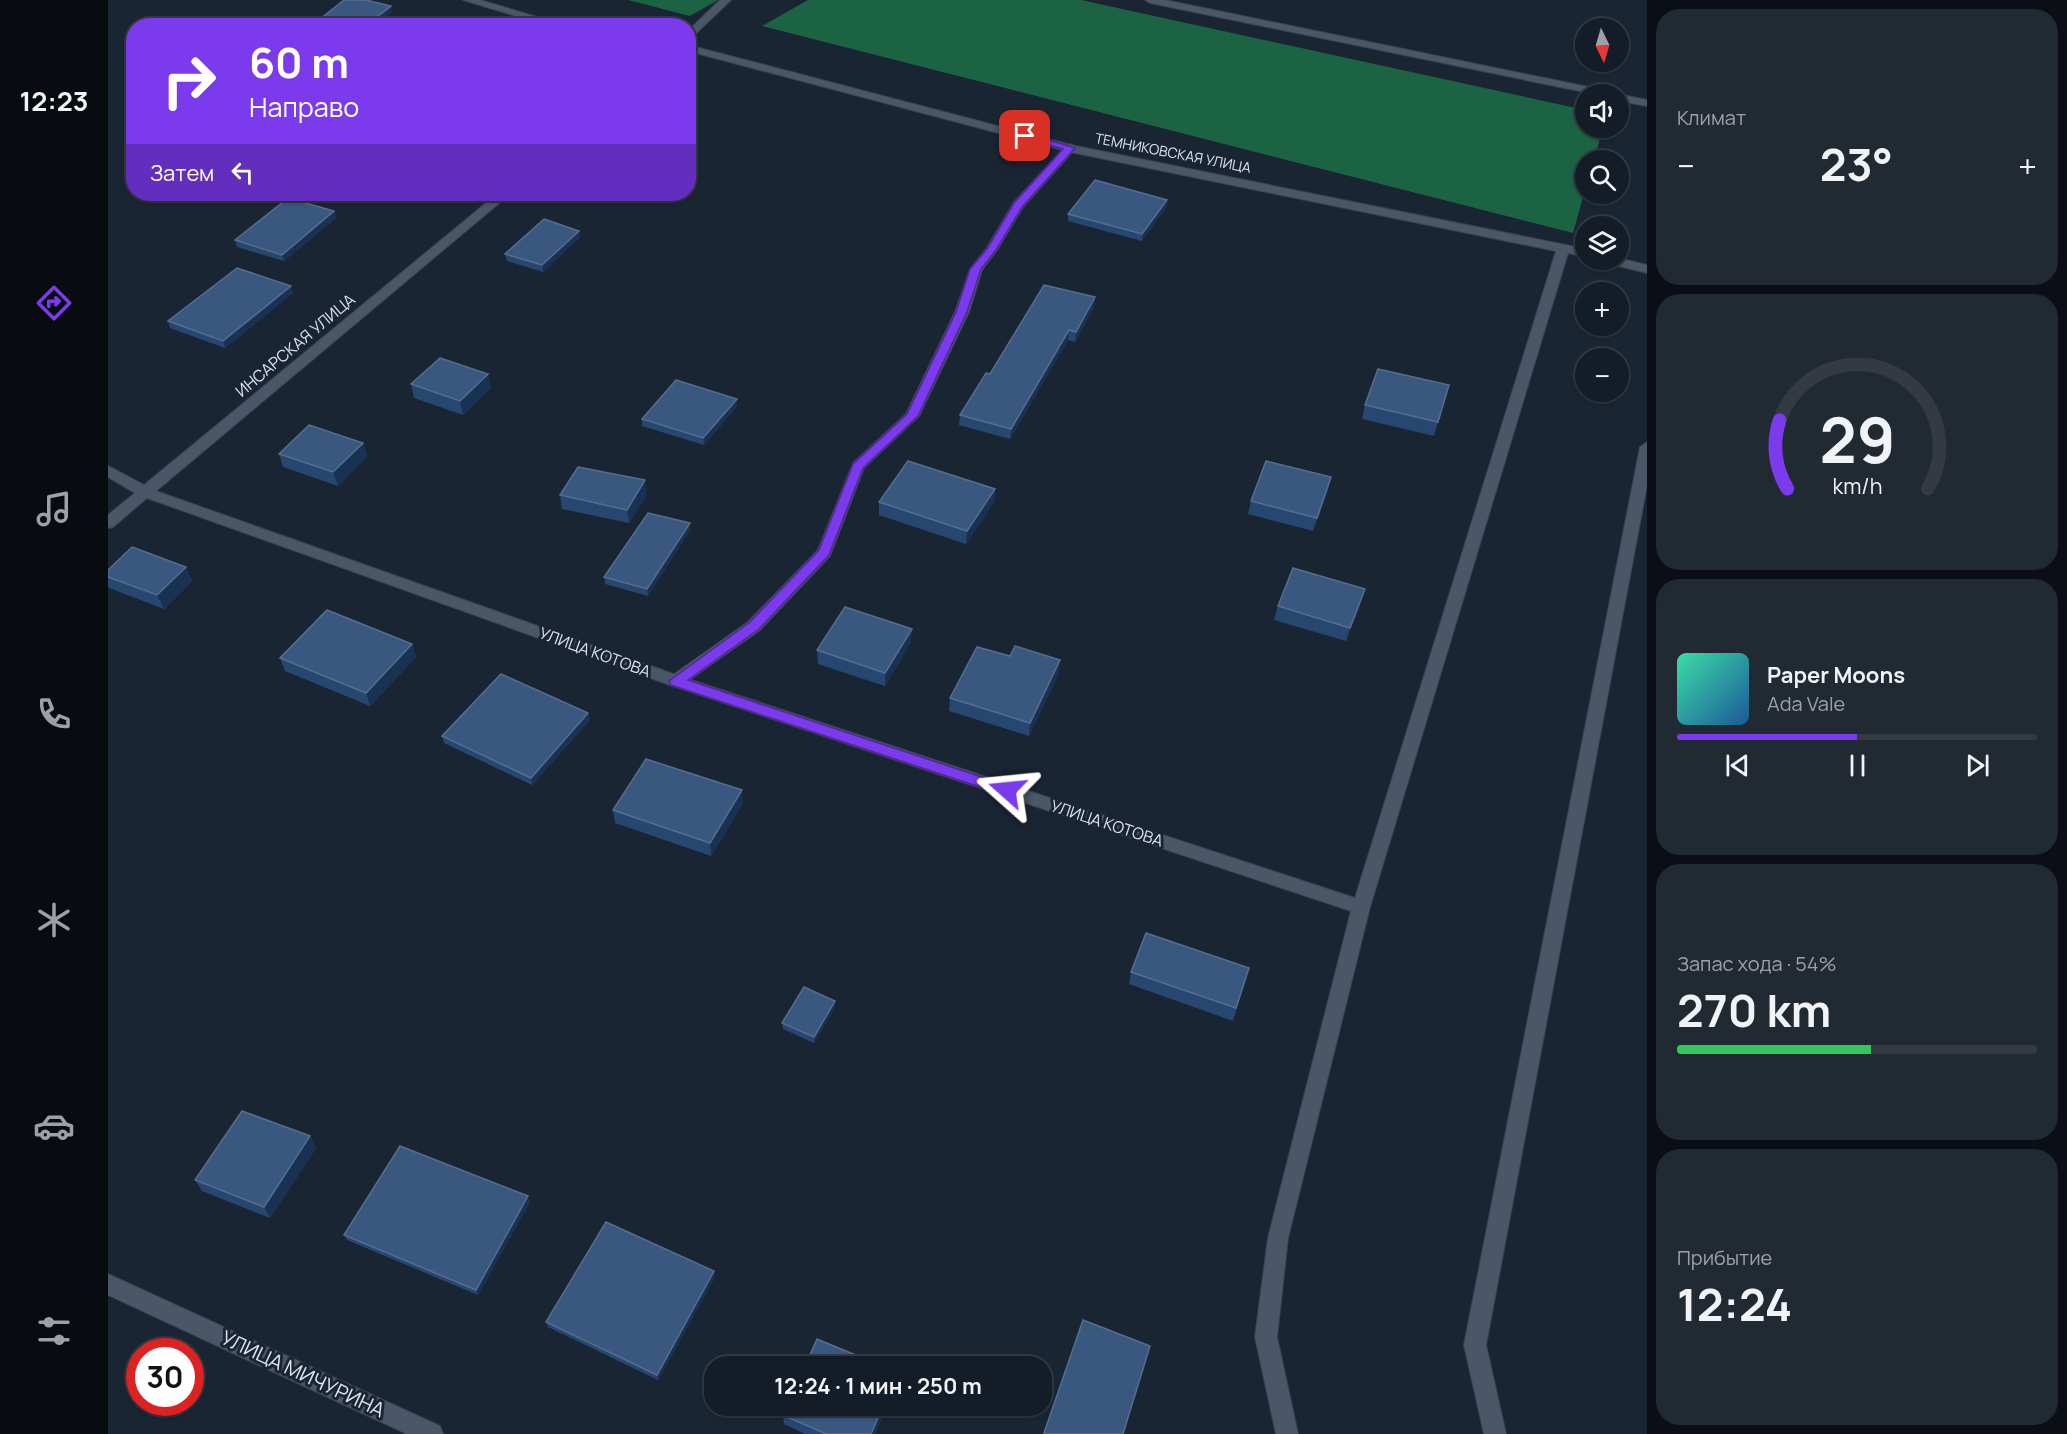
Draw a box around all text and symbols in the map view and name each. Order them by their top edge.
north arrow [1575,18,1629,72]
map controls [1575,18,1629,402]
text: 60 m [249,33,349,91]
icon: right [150,42,228,120]
text: 12:23 [20,82,88,119]
button: sound [1575,84,1629,138]
text: Направо [249,88,359,125]
text: Климат [1677,104,1746,131]
pin [999,110,1050,161]
icon: arrive [1008,119,1041,152]
street label: ТЕМНИКОВСКАЯ УЛИЦА [1093,128,1253,177]
text: 23° [1820,133,1893,195]
text: − [1677,143,1695,188]
text: + [2018,143,2037,188]
button: search [1575,150,1629,204]
icon: left [226,156,259,189]
text: Затем [150,158,214,188]
button: layers [1575,216,1629,270]
icon: directions [33,282,75,324]
button: + [1575,282,1629,336]
street label: ИНСАРСКАЯ УЛИЦА [231,288,359,402]
button: − [1575,348,1629,402]
text: 29 [1819,396,1895,482]
text: km/h [1832,471,1882,500]
icon: music [33,488,75,530]
street label: УЛИЦА КОТОВА [536,622,654,682]
text: Paper Moons [1767,660,1905,690]
text: Ada Vale [1767,690,1845,717]
icon: phone [33,693,75,735]
icon: previous [1721,749,1754,782]
icon: pause [1841,749,1874,782]
icon: next [1961,749,1994,782]
position arrow [975,758,1039,822]
street label: УЛИЦА КОТОВА [1048,794,1166,852]
icon: climate [33,899,75,941]
text: Запас хода · 54% [1677,950,1837,977]
text: 270 km [1677,979,1831,1041]
icon: car [33,1105,75,1147]
text: Прибытие [1677,1244,1772,1271]
text: 12:24 [1677,1273,1792,1335]
icon: filters [33,1310,75,1352]
street label: УЛИЦА МИЧУРИНА [217,1324,390,1423]
speed limit sign: 30 [126,1338,204,1416]
text: 12:24 · 1 мин · 250 m [774,1371,982,1401]

